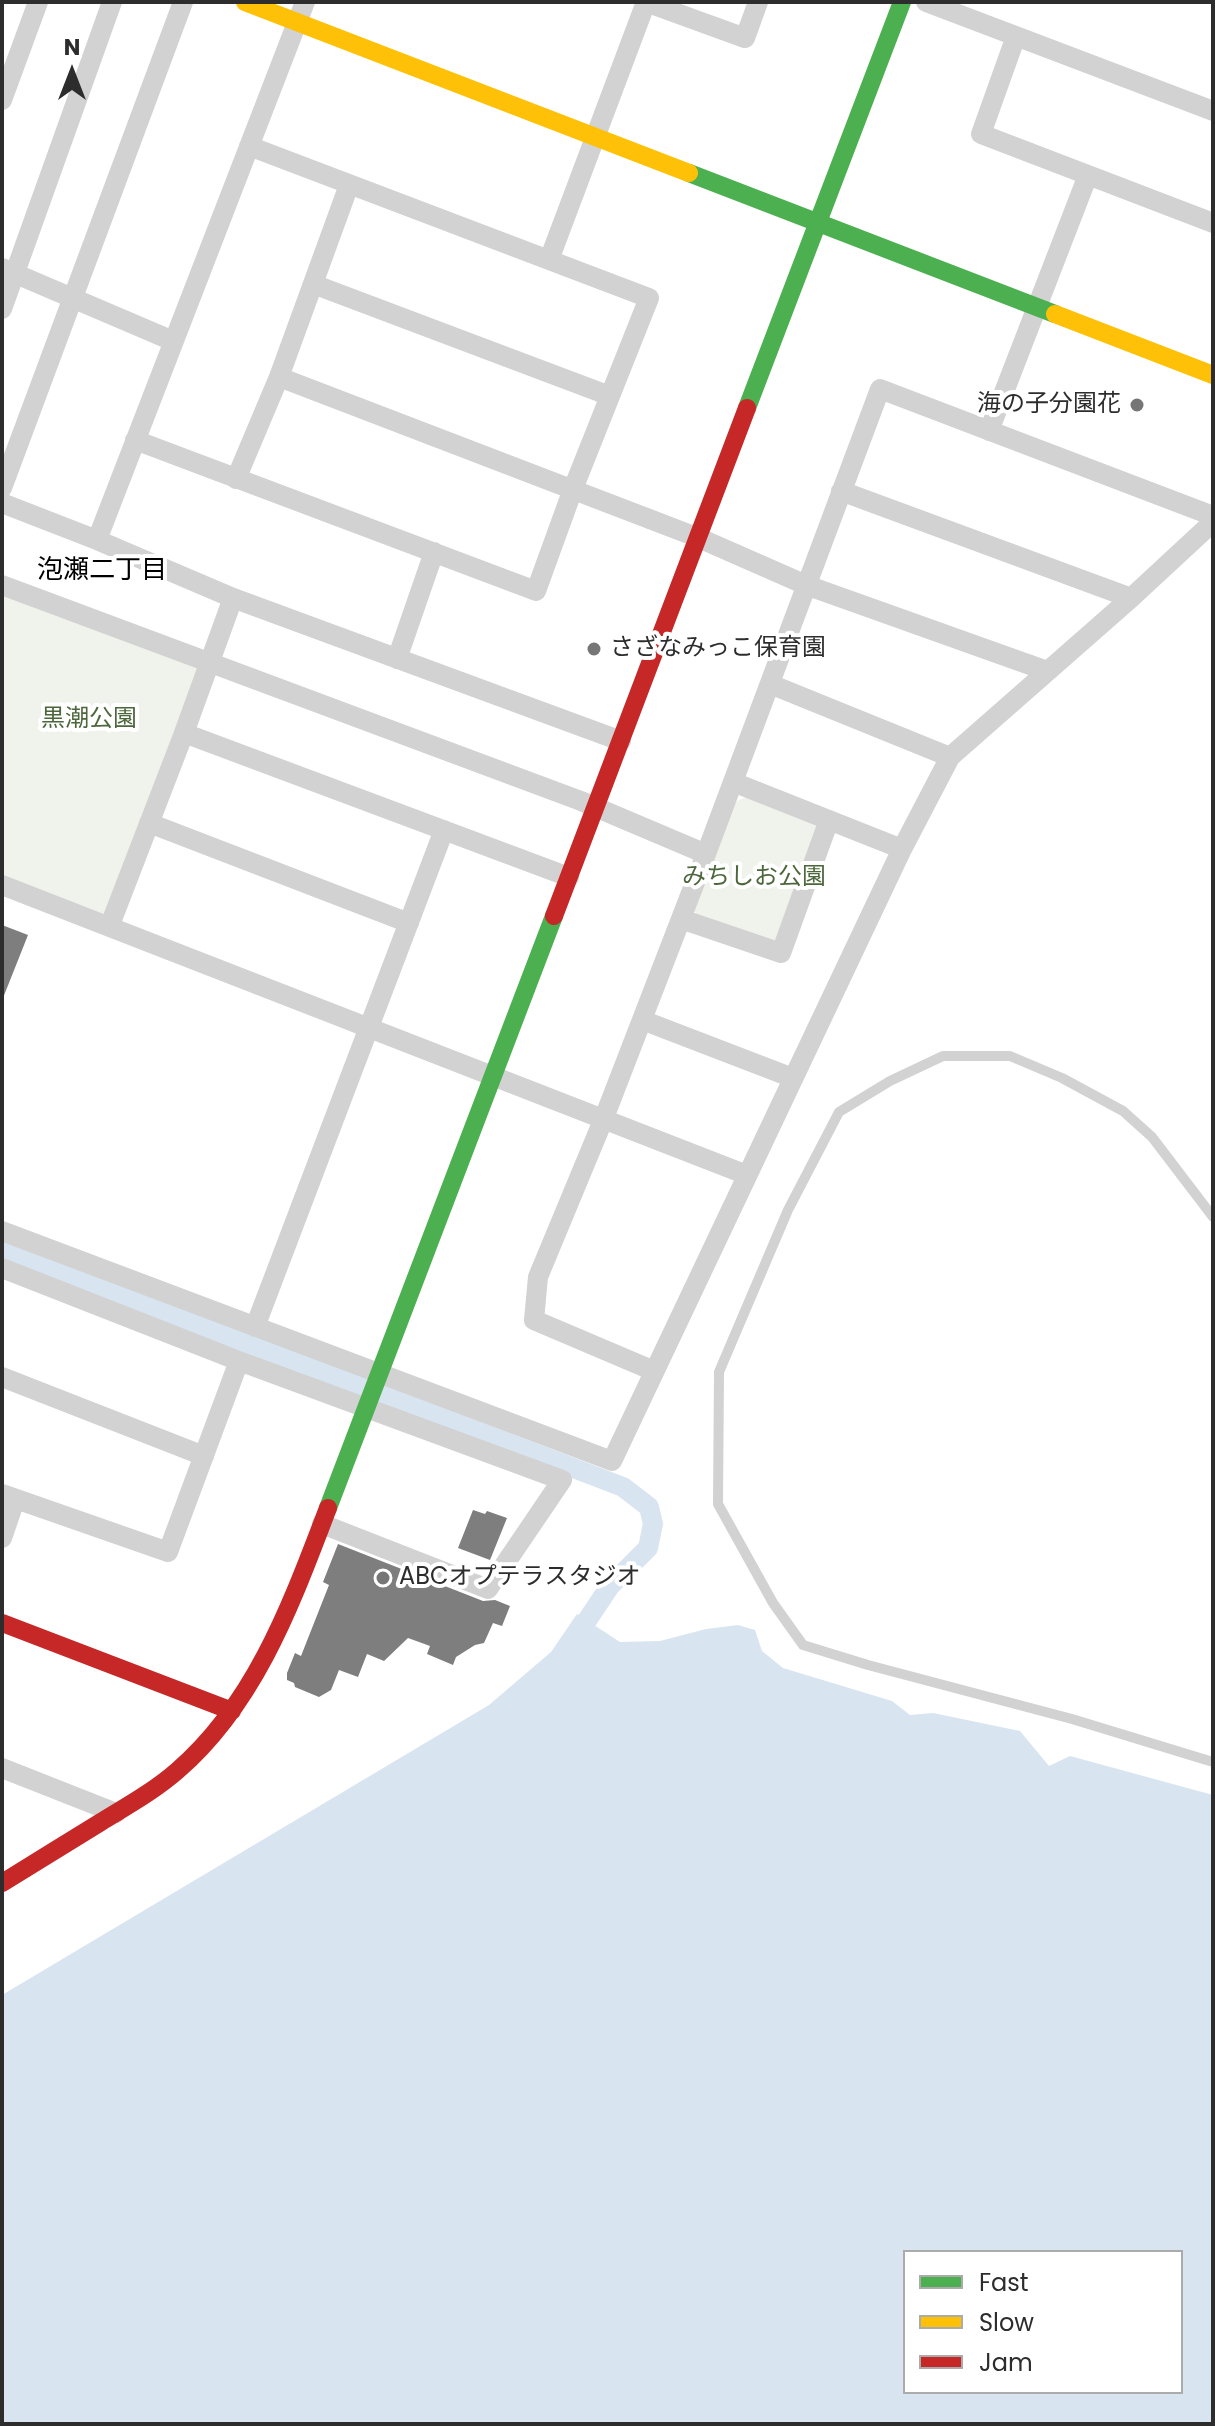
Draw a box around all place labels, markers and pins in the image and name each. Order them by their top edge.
place label: 海の子分園花 [977,391,1121,419]
marker: 海の子分園花 [1128,396,1146,414]
place label: さざなみっこ保育園 [610,635,826,663]
marker: さざなみっこ保育園 [585,640,603,658]
place label: ABCオプテラスタジオ [399,1564,640,1592]
marker: ABCオプテラスタジオ [374,1569,392,1587]

